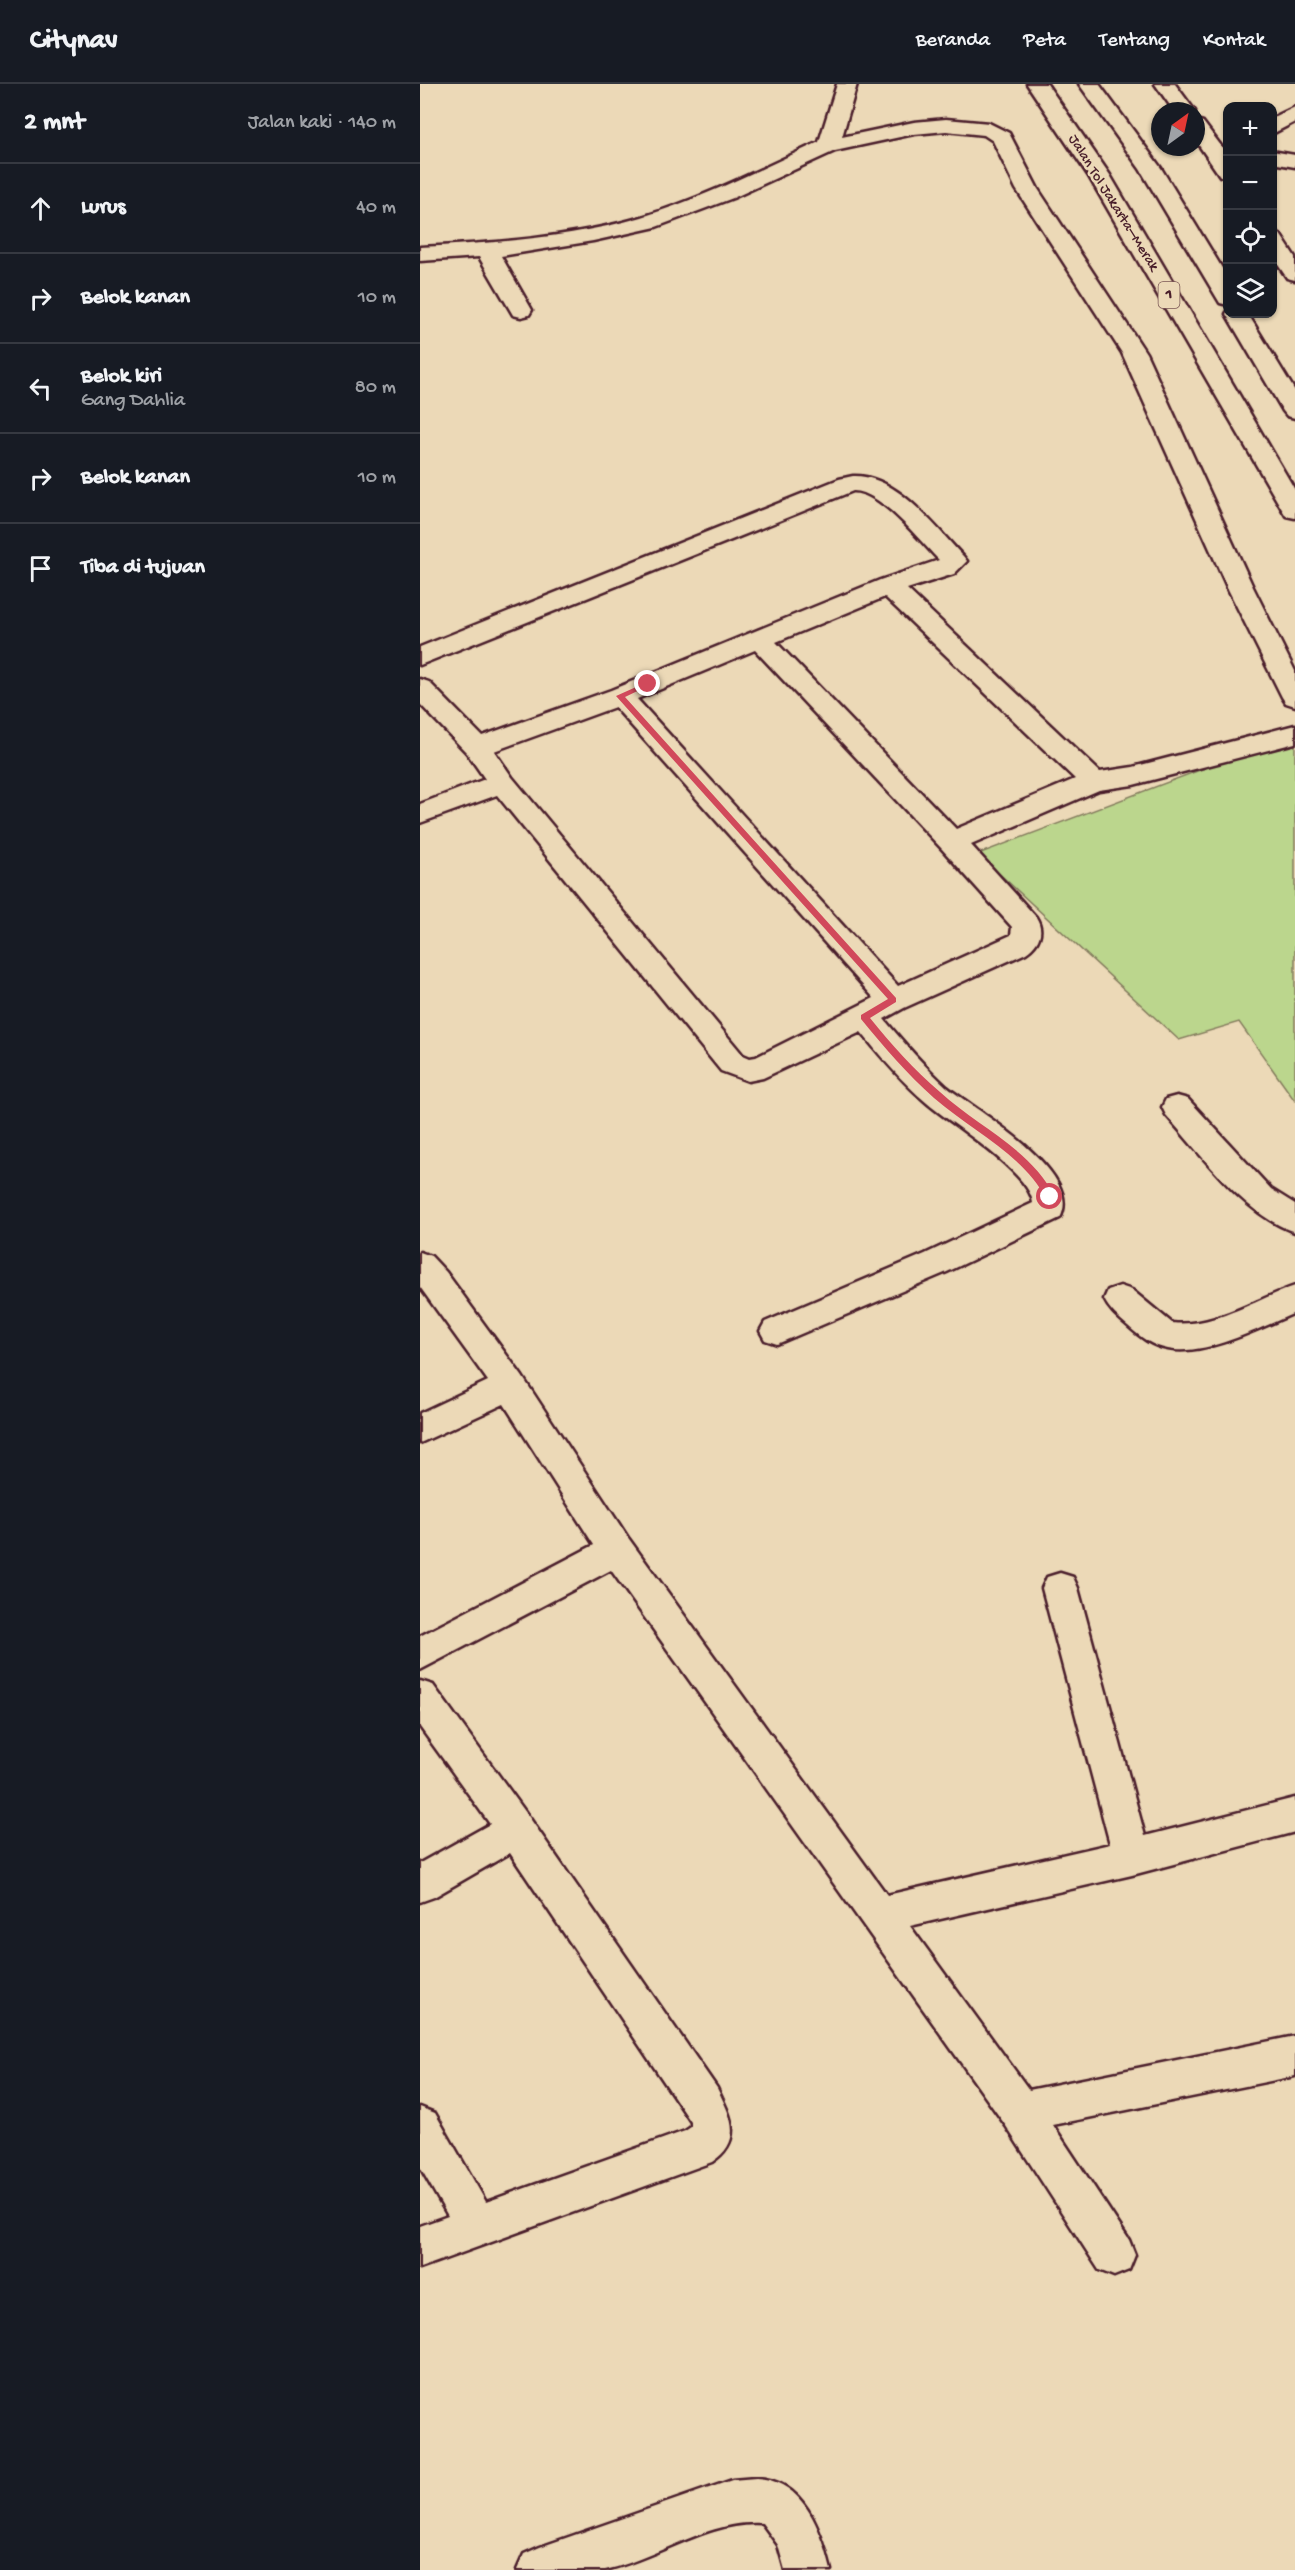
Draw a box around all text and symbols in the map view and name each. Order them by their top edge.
text: Citynav [30,25,118,58]
text: Beranda [916,29,990,54]
text: Peta [1023,29,1066,54]
text: Tentang [1099,29,1170,54]
text: Kontak [1203,29,1265,54]
north arrow [1151,102,1205,156]
map controls [1223,102,1277,318]
button: + [1223,102,1277,156]
text: 2 mnt [24,108,84,139]
text: Jalan kaki · 140 m [248,112,396,135]
street label: Jalan Tol Jakarta–Merak [1064,131,1163,276]
button: − [1223,156,1277,210]
icon: ahead [24,192,57,225]
text: Lurus [81,195,126,221]
text: 40 m [356,197,396,220]
button: locate [1223,210,1277,264]
button: layers [1223,264,1277,318]
icon: right [24,282,57,315]
road number: 1 [1158,282,1180,308]
text: Belok kanan [81,285,190,311]
text: 10 m [358,287,396,310]
text: Belok kiri [81,364,162,390]
icon: left [24,372,57,405]
text: 80 m [355,377,396,400]
text: Gang Dahlia [81,390,185,413]
icon: right [24,462,57,495]
text: Belok kanan [81,465,190,491]
text: 10 m [358,467,396,490]
icon: arrive [24,552,57,585]
text: Tiba di tujuan [81,555,205,581]
route end [634,670,660,696]
route start [1036,1183,1062,1209]

